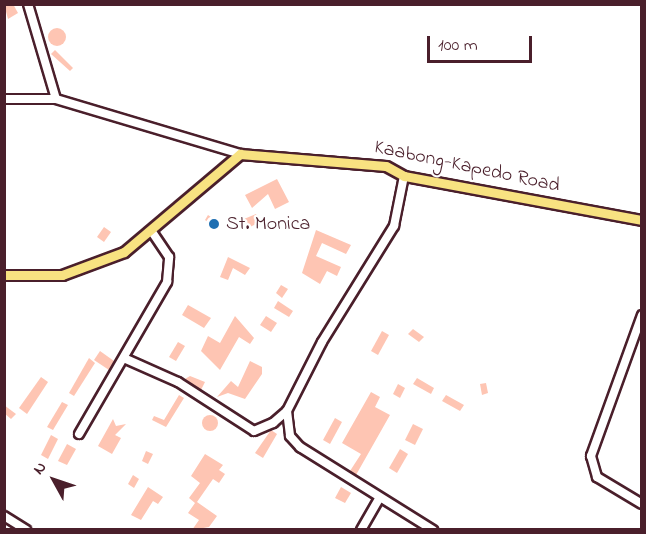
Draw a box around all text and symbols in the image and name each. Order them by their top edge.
scale bar [430,24,535,62]
text: 100 m [438,33,478,59]
street label: Kaabong-Kapedo Road [372,136,562,198]
place label: St. Monica [226,212,310,236]
marker: St. Monica [207,217,221,231]
north arrow [24,450,84,510]
text: N [28,457,53,480]

